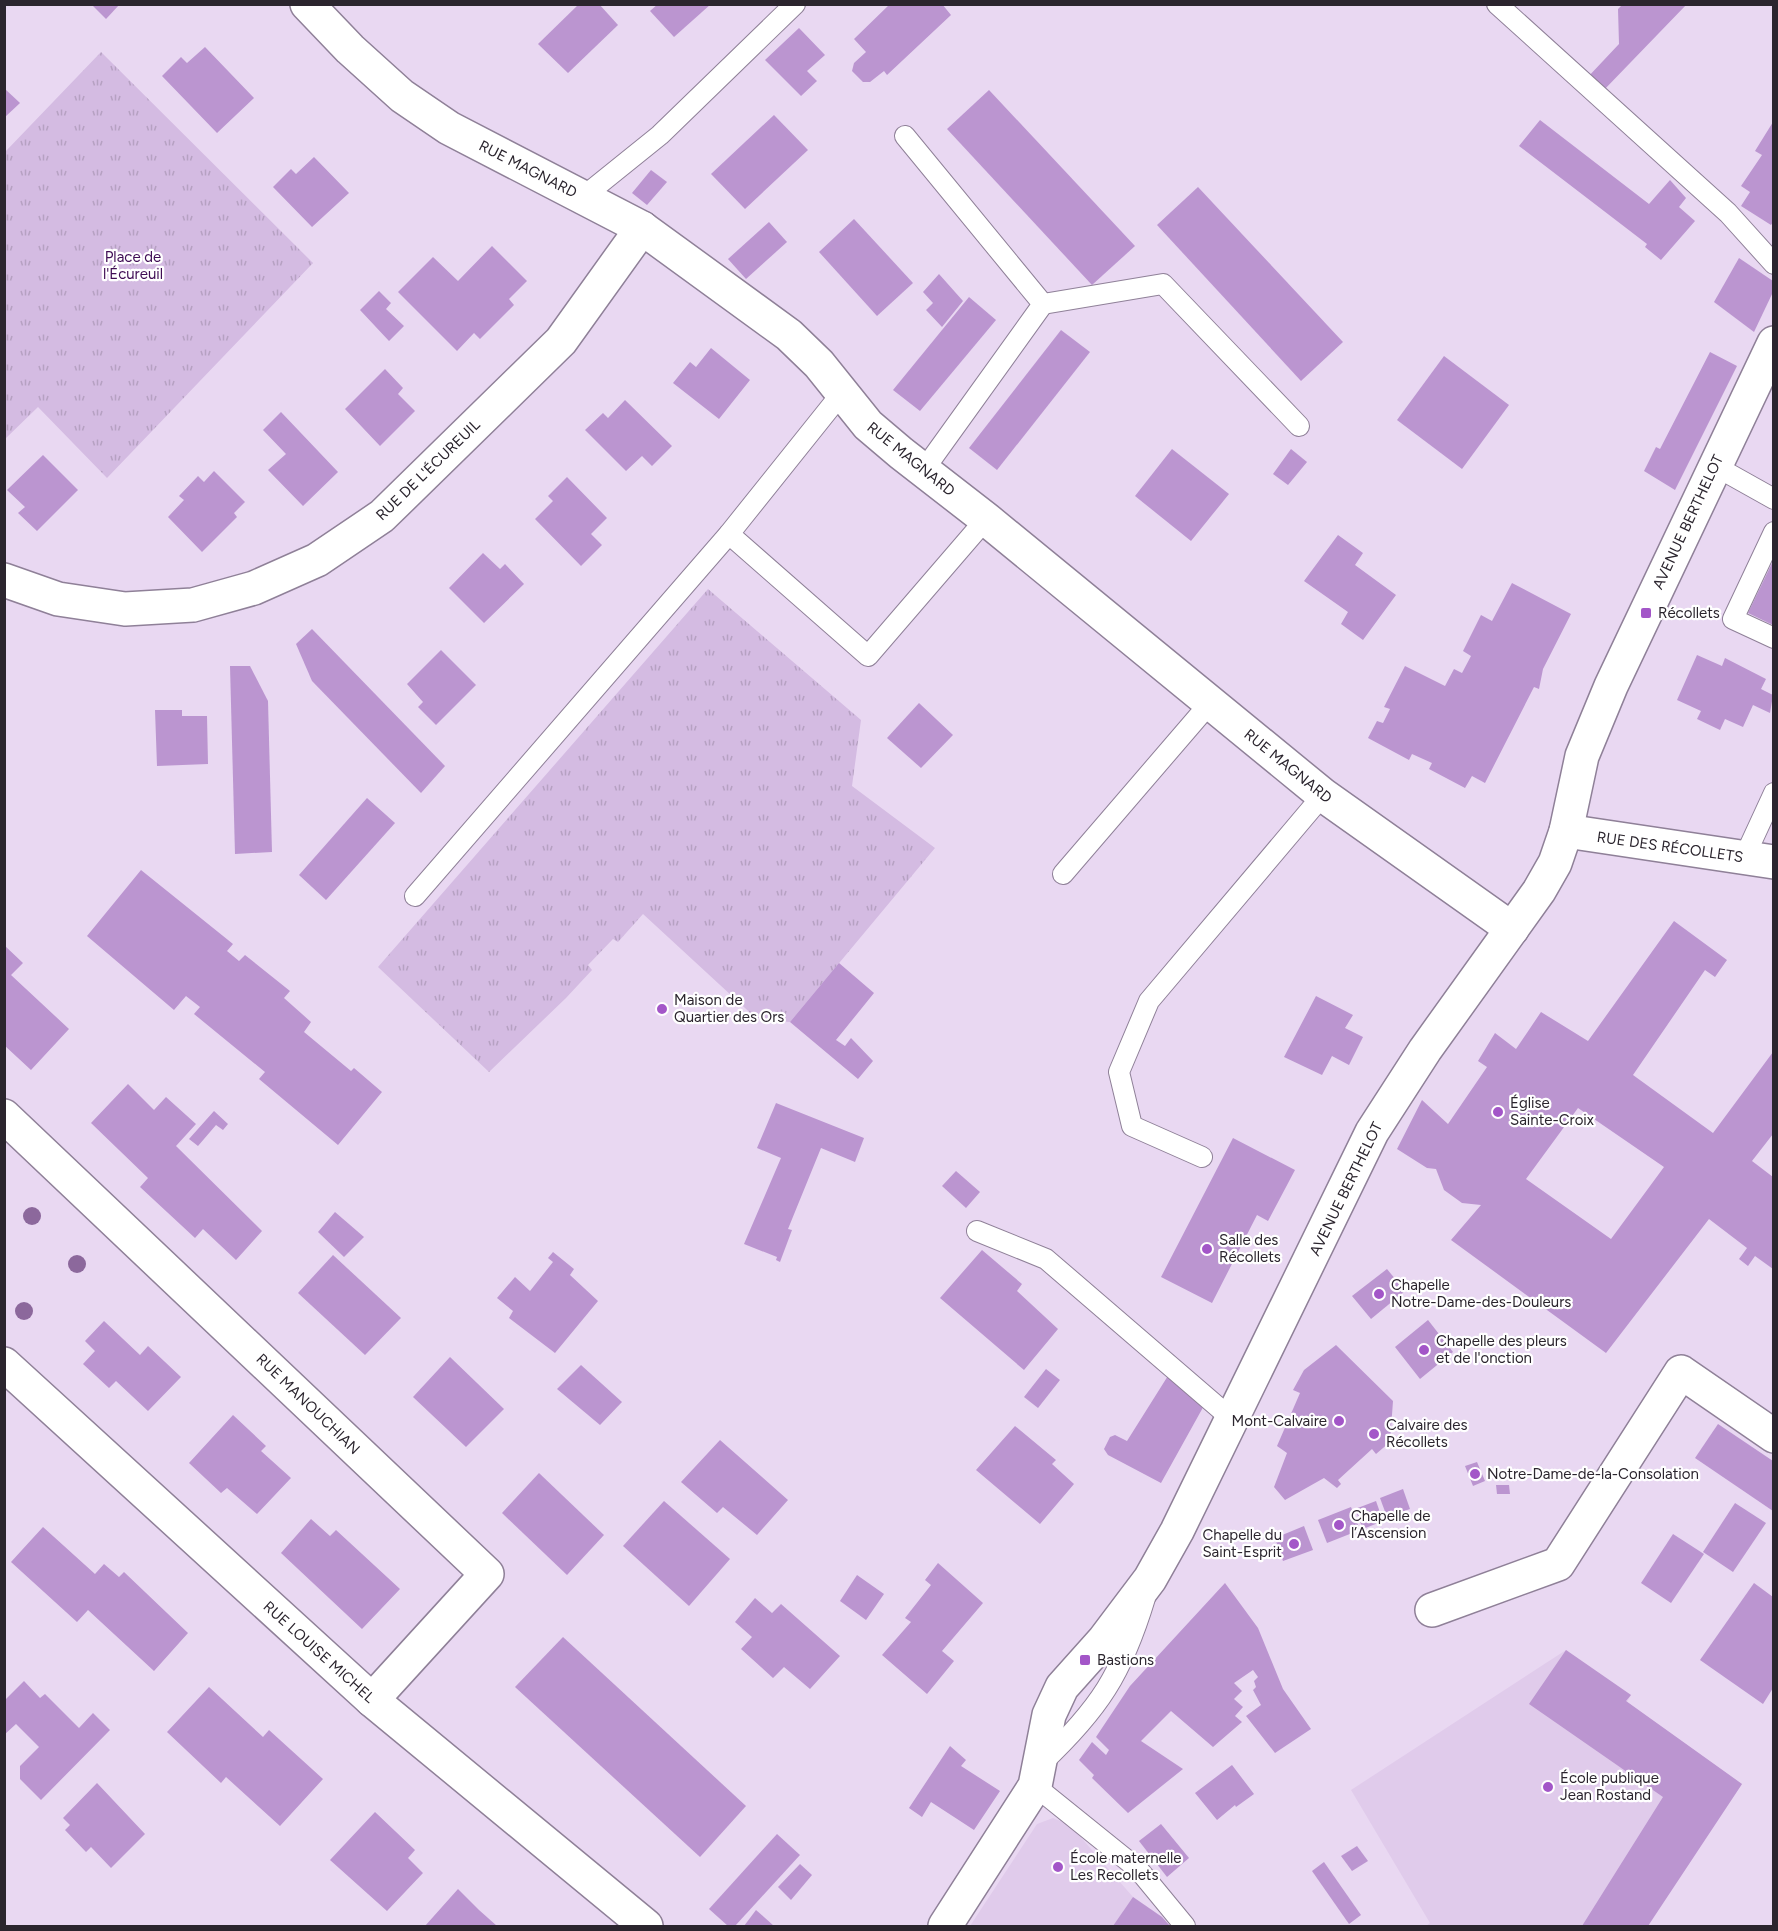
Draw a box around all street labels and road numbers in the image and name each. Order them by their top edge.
street label: RUE MAGNARD [476,136,580,202]
street label: RUE DE L'ÉCUREUIL [372,416,484,524]
street label: RUE MAGNARD [863,418,959,500]
street label: AVENUE BERTHELOT [1649,451,1727,592]
street label: RUE MAGNARD [1240,725,1336,807]
street label: RUE DES RÉCOLLETS [1596,828,1744,866]
street label: AVENUE BERTHELOT [1306,1118,1387,1259]
street label: RUE MANOUCHIAN [252,1350,364,1458]
street label: RUE LOUISE MICHEL [260,1597,379,1707]

